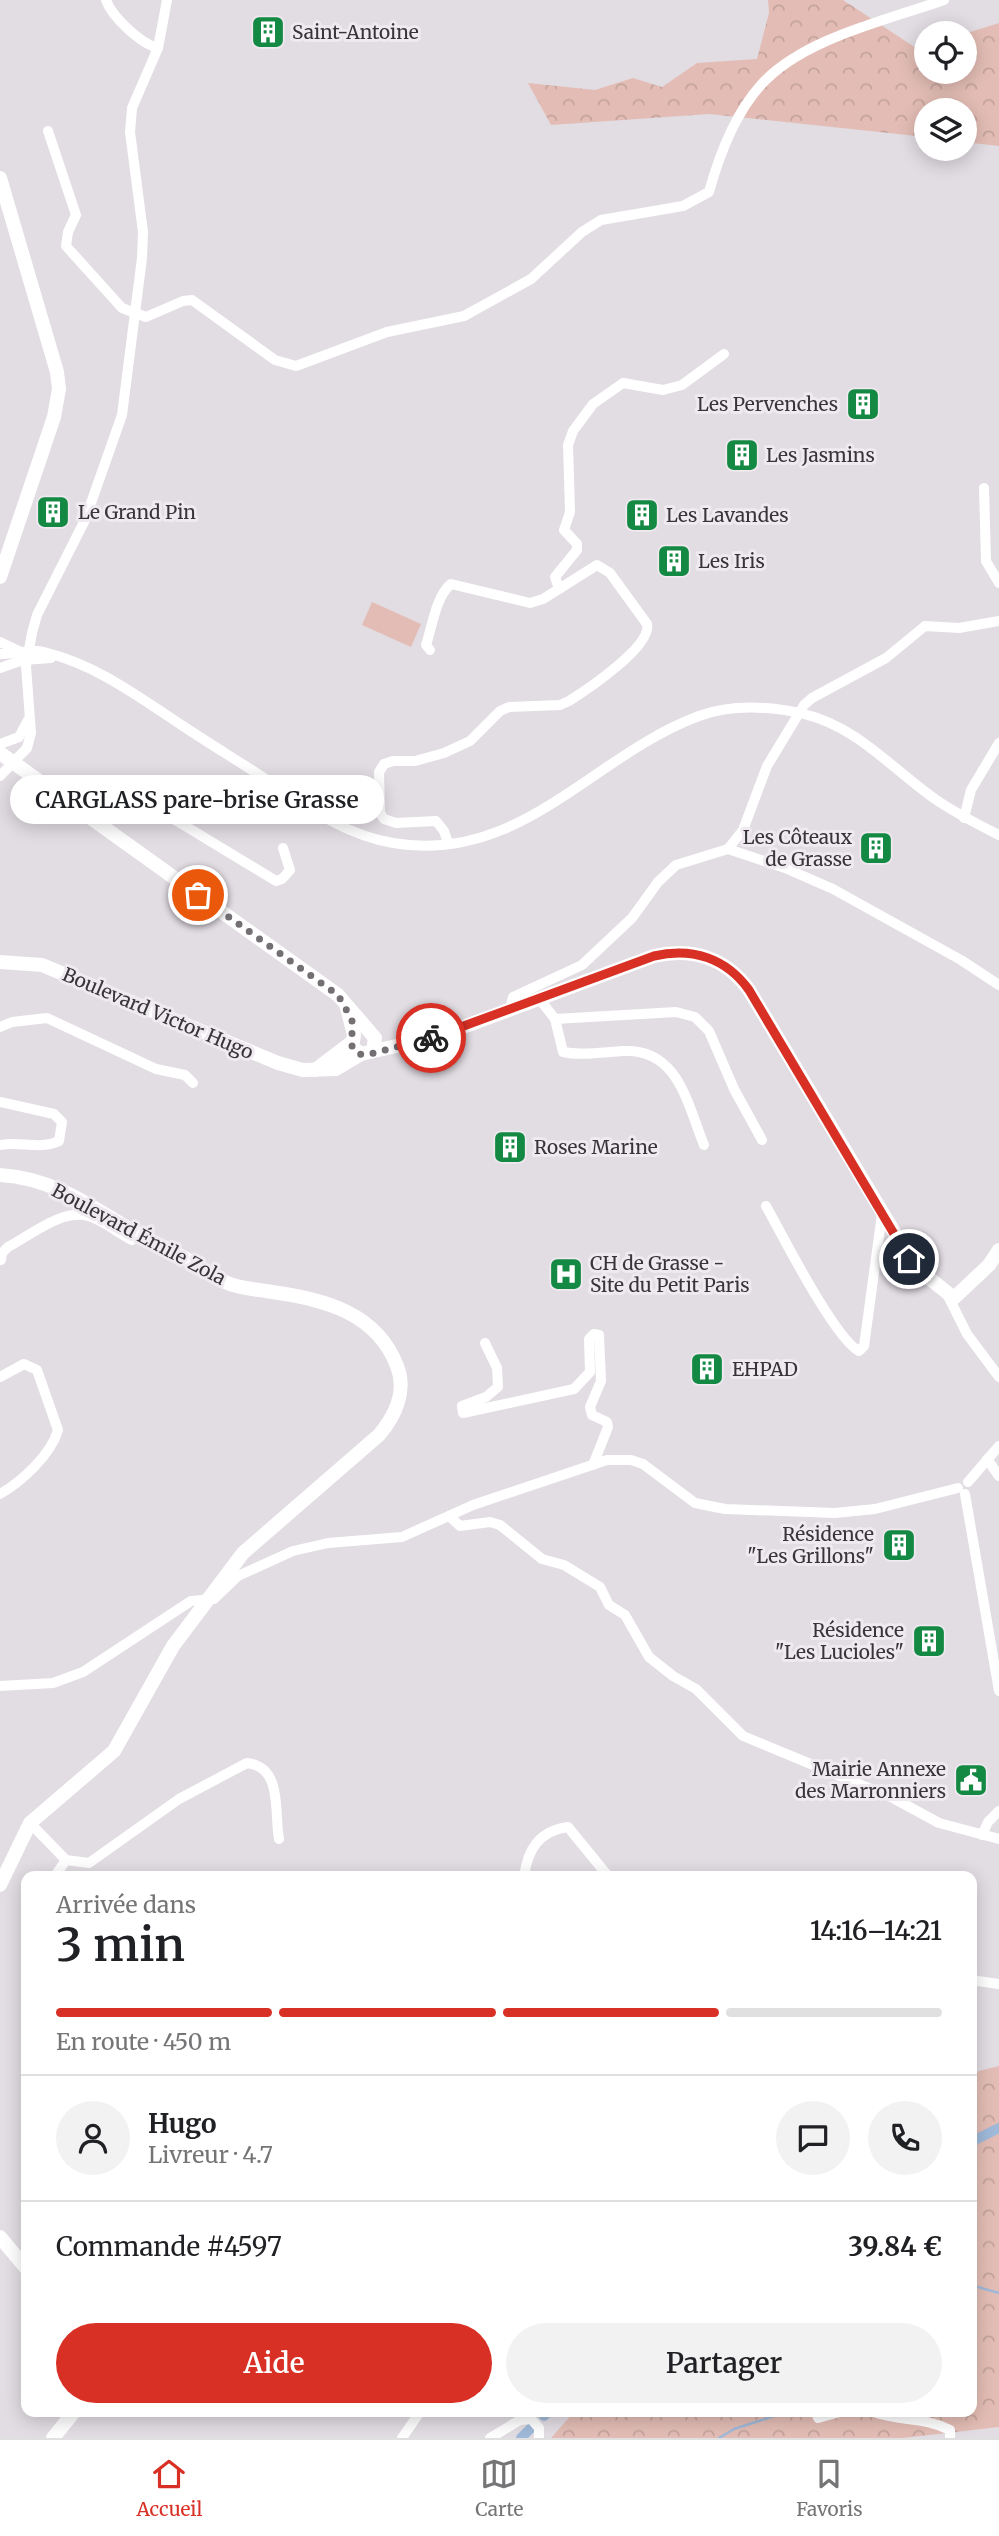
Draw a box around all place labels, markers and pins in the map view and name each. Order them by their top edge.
building icon: Saint-Antoine [249,13,287,51]
place label: Saint-Antoine [292,20,419,44]
building icon: Les Pervenches [844,385,882,423]
place label: Les Pervenches [697,392,838,416]
building icon: Les Jasmins [723,436,761,474]
place label: Les Jasmins [766,443,875,467]
building icon: Le Grand Pin [34,493,72,531]
building icon: Les Lavandes [623,496,661,534]
place label: Le Grand Pin [78,500,196,524]
place label: Les Lavandes [666,503,789,527]
building icon: Les Iris [655,542,693,580]
place label: Les Iris [698,549,765,573]
callout: CARGLASS pare-brise Grasse [11,776,385,825]
place label: Les Côteaux de Grasse [743,825,853,871]
building icon: Les Côteaux de Grasse [857,829,895,867]
pin [168,865,228,925]
building icon: Roses Marine [491,1128,529,1166]
place label: Roses Marine [534,1135,658,1159]
pin [879,1229,939,1289]
place label: CH de Grasse - Site du Petit Paris [590,1251,750,1297]
hospital icon: CH de Grasse - Site du Petit Paris [547,1255,585,1293]
building icon: EHPAD [688,1350,726,1388]
place label: EHPAD [732,1357,798,1381]
place label: Résidence "Les Grillons" [747,1522,874,1568]
building icon: Résidence "Les Grillons" [880,1526,918,1564]
place label: Résidence "Les Lucioles" [775,1618,904,1664]
building icon: Résidence "Les Lucioles" [910,1622,948,1660]
place label: Mairie Annexe des Marronniers [795,1757,946,1803]
public building icon: Mairie Annexe des Marronniers [952,1761,990,1799]

